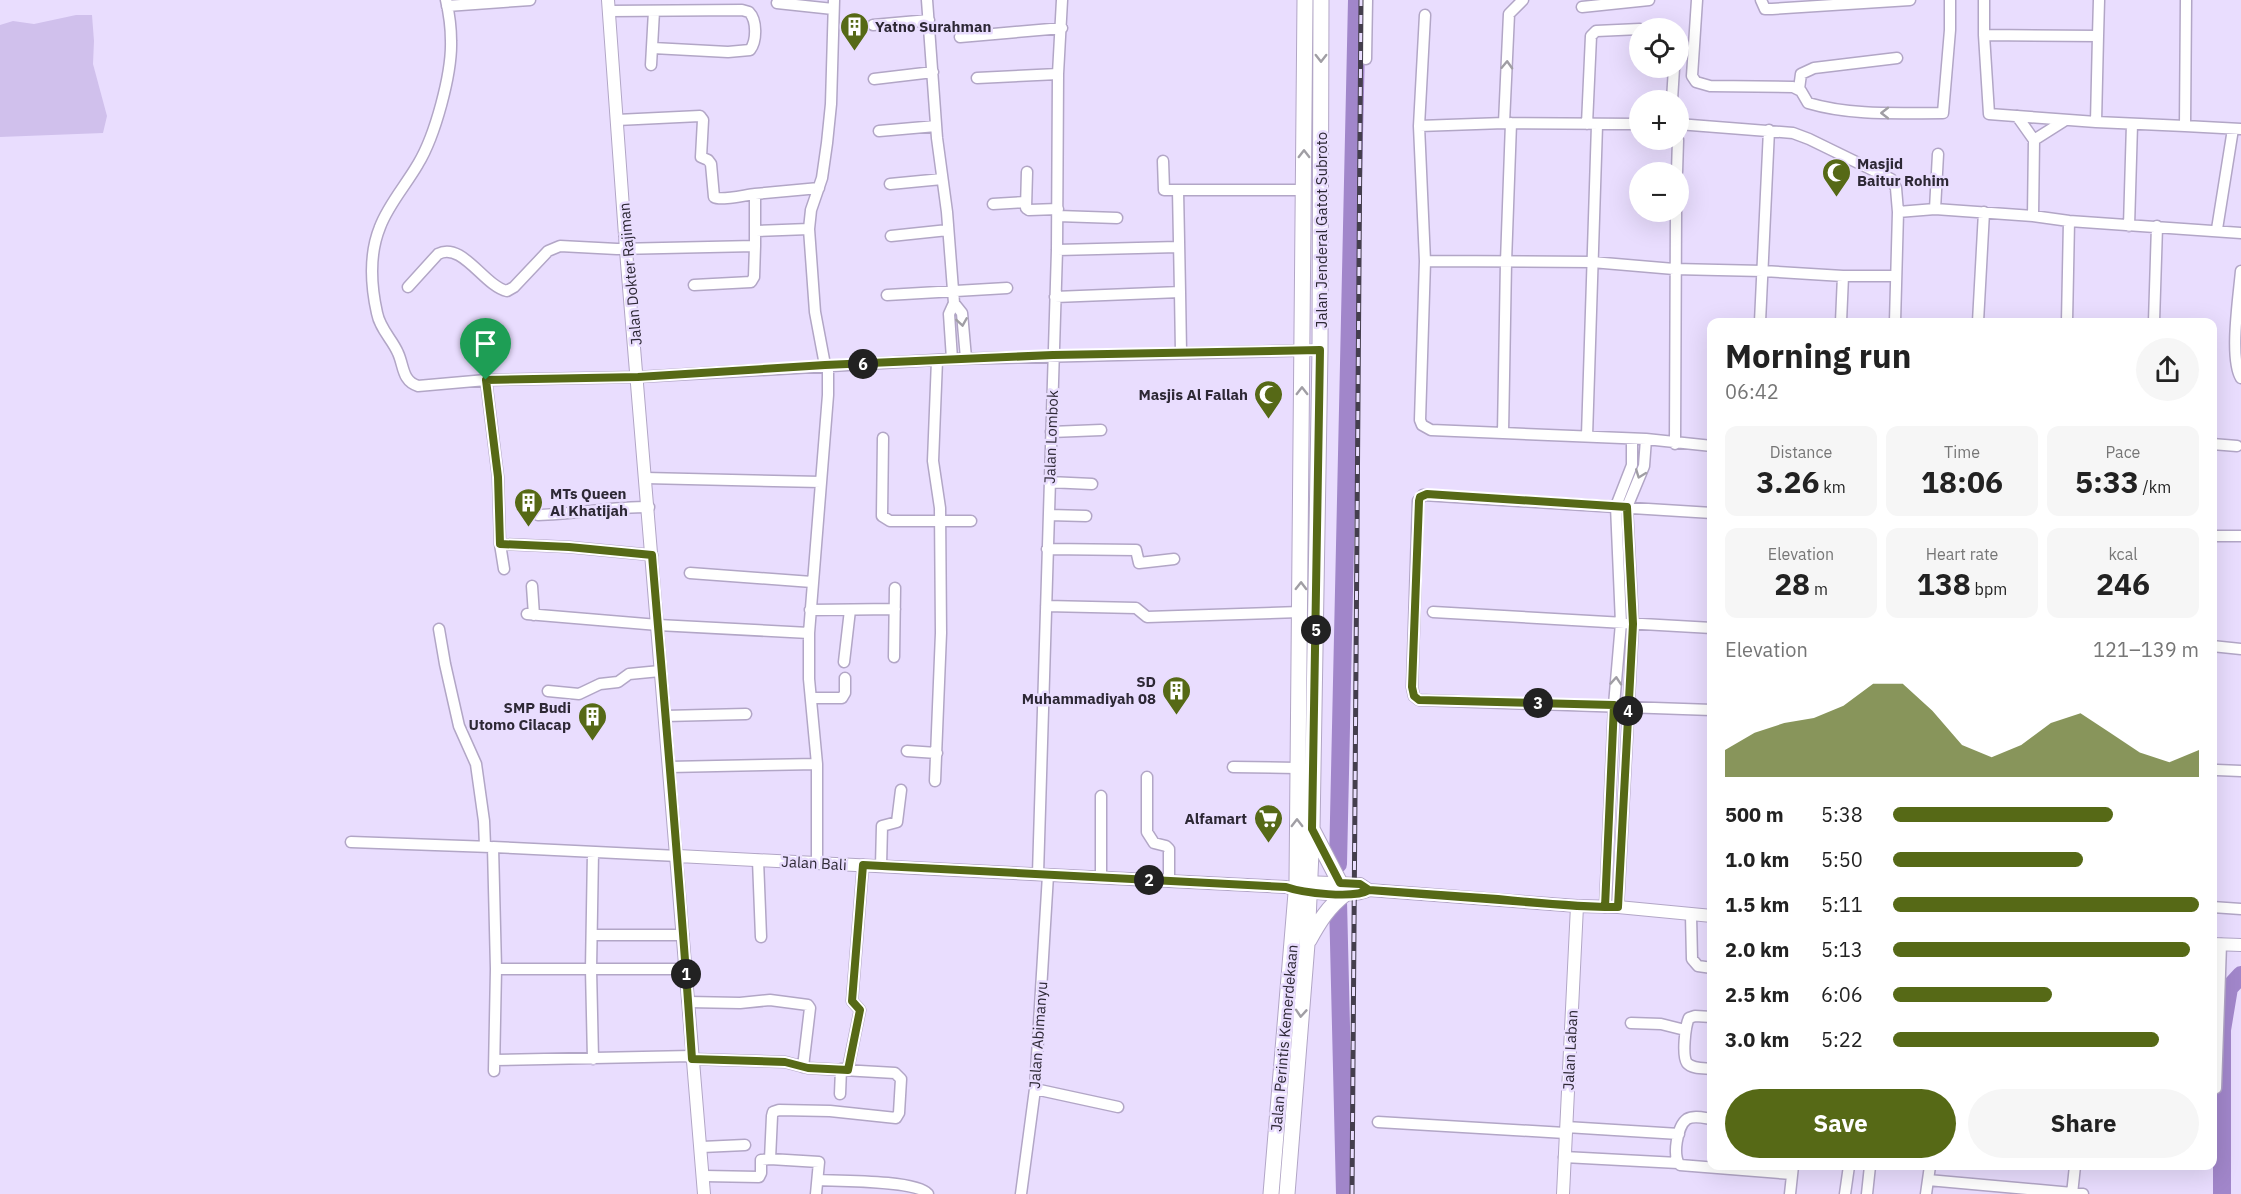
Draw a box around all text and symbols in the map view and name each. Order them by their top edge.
building icon: Yatno Surahman [838,10,870,52]
place label: Yatno Surahman [875,17,991,36]
map controls [1629,18,1689,222]
button: locate [1629,18,1689,78]
one-way arrow [1315,54,1327,63]
one-way arrow [1500,61,1513,70]
button: + [1629,90,1689,150]
one-way arrow [1880,107,1889,119]
street label: Jalan Jenderal Gatot Subroto [1312,132,1331,328]
one-way arrow [1298,150,1310,159]
place label: Masjid Baitur Rohim [1857,154,1949,190]
mosque icon: Masjid Baitur Rohim [1820,156,1852,198]
button: − [1629,162,1689,222]
street label: Jalan Dokter Rajiman [614,202,646,346]
one-way arrow [956,317,968,327]
pin [460,318,511,380]
icon: arrive [469,327,502,360]
text: Morning run [1725,334,1911,377]
button: share [2136,338,2199,401]
pin: 6 [848,349,878,379]
text: 6 [858,354,868,374]
mosque icon: Masjis Al Fallah [1253,378,1285,420]
text: 06:42 [1725,378,1779,405]
place label: Masjis Al Fallah [1138,385,1248,404]
one-way arrow [1296,387,1308,396]
street label: Jalan Lombok [1040,390,1062,484]
text: Distance [1770,442,1832,462]
text: Time [1944,442,1980,462]
text: Pace [2106,442,2140,462]
text: 3.26 [1756,462,1820,501]
text: 18:06 [1921,462,2003,501]
text: 5:33 [2075,462,2139,501]
one-way arrow [1635,468,1647,479]
text: km [1820,477,1846,497]
text: /km [2139,477,2171,497]
place label: MTs Queen Al Khatijah [550,484,628,520]
building icon: MTs Queen Al Khatijah [513,486,545,528]
text: Elevation [1768,544,1834,564]
text: Heart rate [1926,544,1998,564]
text: kcal [2108,544,2138,564]
text: 28 [1774,564,1810,603]
text: 138 [1917,564,1971,603]
text: 246 [2096,564,2150,603]
text: m [1810,579,1828,599]
text: bpm [1971,579,2007,599]
one-way arrow [1294,581,1307,590]
pin: 5 [1301,615,1331,645]
text: 5 [1311,620,1321,640]
text: Elevation [1725,636,1808,663]
text: 121–139 m [2093,636,2199,663]
place label: SD Muhammadiyah 08 [1022,672,1156,708]
building icon: SD Muhammadiyah 08 [1161,674,1193,716]
one-way arrow [1609,677,1622,686]
pin: 3 [1523,688,1553,718]
text: 3 [1533,693,1543,713]
pin: 4 [1613,696,1643,726]
place label: SMP Budi Utomo Cilacap [468,698,571,734]
building icon: SMP Budi Utomo Cilacap [576,700,608,742]
text: 4 [1623,701,1633,721]
text: 500 m [1725,801,1784,828]
text: 5:38 [1821,801,1863,828]
supermarket icon: Alfamart [1252,802,1284,844]
place label: Alfamart [1184,809,1247,828]
one-way arrow [1291,818,1303,827]
text: 1.0 km [1725,846,1789,873]
text: 5:50 [1821,846,1863,873]
street label: Jalan Bali [781,852,847,874]
pin: 2 [1134,865,1164,895]
text: 2 [1144,870,1154,890]
text: 1.5 km [1725,891,1789,918]
text: 5:11 [1821,891,1863,918]
text: 2.0 km [1725,936,1789,963]
text: 5:13 [1821,936,1863,963]
street label: Jalan Perintis Kemerdekaan [1266,944,1302,1132]
pin: 1 [671,959,701,989]
text: 1 [681,964,691,984]
street label: Jalan Abimanyu [1025,981,1051,1089]
text: 2.5 km [1725,981,1789,1008]
text: 6:06 [1821,981,1863,1008]
one-way arrow [1295,1009,1308,1018]
street label: Jalan Laban [1558,1009,1582,1091]
text: 3.0 km [1725,1026,1789,1053]
text: 5:22 [1821,1026,1863,1053]
button: Save [1725,1089,1956,1158]
button: Share [1968,1089,2199,1158]

